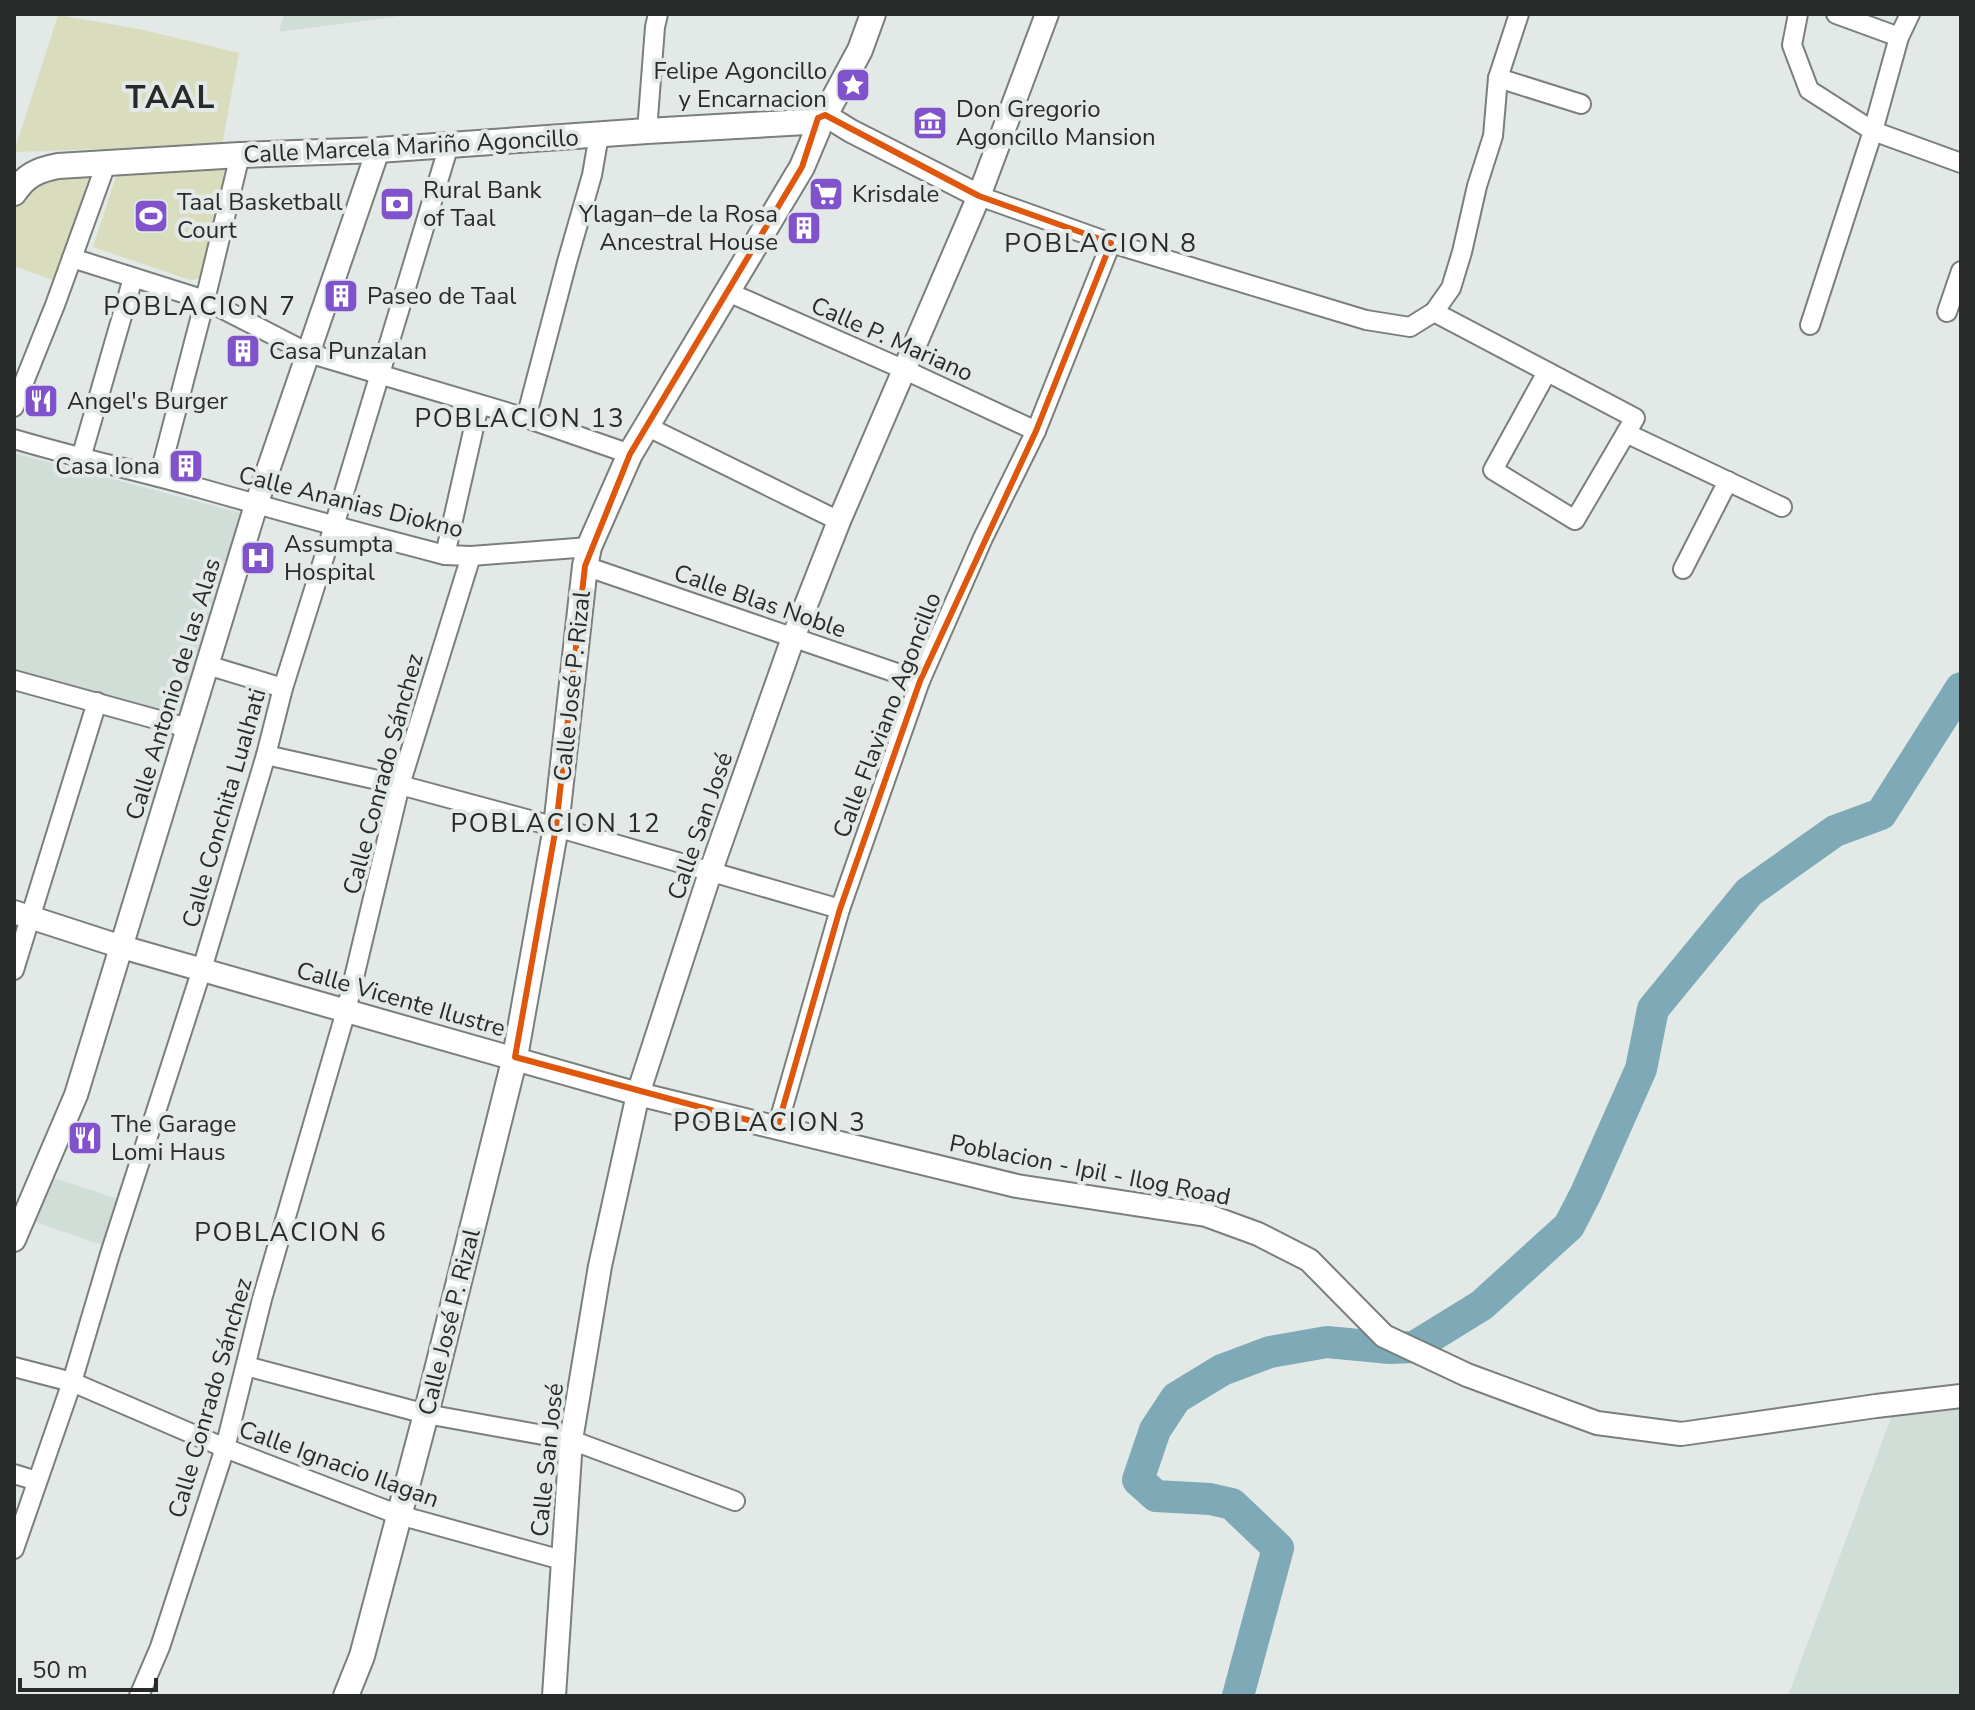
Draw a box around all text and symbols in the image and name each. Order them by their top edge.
place label: Felipe Agoncillo y Encarnacion [653,55,827,115]
place icon: Felipe Agoncillo y Encarnacion [834,66,872,104]
district label: TAAL [126,76,216,119]
place label: Don Gregorio Agoncillo Mansion [956,93,1156,153]
museum icon: Don Gregorio Agoncillo Mansion [911,104,949,142]
street label: Calle Marcela Mariño Agoncillo [242,121,580,171]
place label: Rural Bank of Taal [423,174,543,234]
supermarket icon: Krisdale [807,175,845,213]
place label: Krisdale [852,178,939,210]
bank icon: Rural Bank of Taal [378,185,416,223]
place label: Taal Basketball Court [177,186,343,246]
sports icon: Taal Basketball Court [132,197,170,235]
place label: Ylagan–de la Rosa Ancestral House [578,198,778,258]
building icon: Ylagan–de la Rosa Ancestral House [785,209,823,247]
district label: POBLACION 8 [1004,226,1198,261]
building icon: Paseo de Taal [322,277,360,315]
place label: Paseo de Taal [367,280,516,312]
district label: POBLACION 7 [103,289,297,324]
street label: Calle P. Mariano [806,289,978,389]
building icon: Casa Punzalan [224,332,262,370]
place label: Casa Punzalan [269,335,427,367]
restaurant icon: Angel's Burger [22,382,60,420]
place label: Angel's Burger [67,385,228,417]
district label: POBLACION 13 [414,401,626,436]
building icon: Casa Iona [167,447,205,485]
place label: Casa Iona [55,450,160,482]
street label: Calle Ananias Diokno [235,459,467,545]
place label: Assumpta Hospital [284,528,393,588]
hospital icon: Assumpta Hospital [239,539,277,577]
street label: Calle Antonio de las Alas [118,554,228,824]
street label: Calle Blas Noble [670,557,850,645]
street label: Calle Flaviano Agoncillo [825,588,949,842]
street label: Calle José P. Rizal [546,589,598,783]
street label: Calle Conrado Sánchez [335,650,431,898]
street label: Calle Conchita Lualhati [174,684,274,932]
street label: Calle San José [660,748,740,904]
district label: POBLACION 12 [450,806,662,841]
street label: Calle Vicente Ilustre [293,954,509,1044]
district label: POBLACION 3 [673,1105,867,1140]
place label: The Garage Lomi Haus [111,1108,236,1168]
restaurant icon: The Garage Lomi Haus [66,1119,104,1157]
street label: Poblacion - Ipil - Ilog Road [947,1127,1233,1213]
district label: POBLACION 6 [194,1215,388,1250]
street label: Calle José P. Rizal [410,1225,488,1419]
street label: Calle Conrado Sánchez [160,1274,260,1522]
street label: Calle San José [523,1382,571,1538]
street label: Calle Ignacio Ilagan [235,1413,443,1515]
scale bar [20,1642,156,1692]
text: 50 m [32,1654,88,1686]

